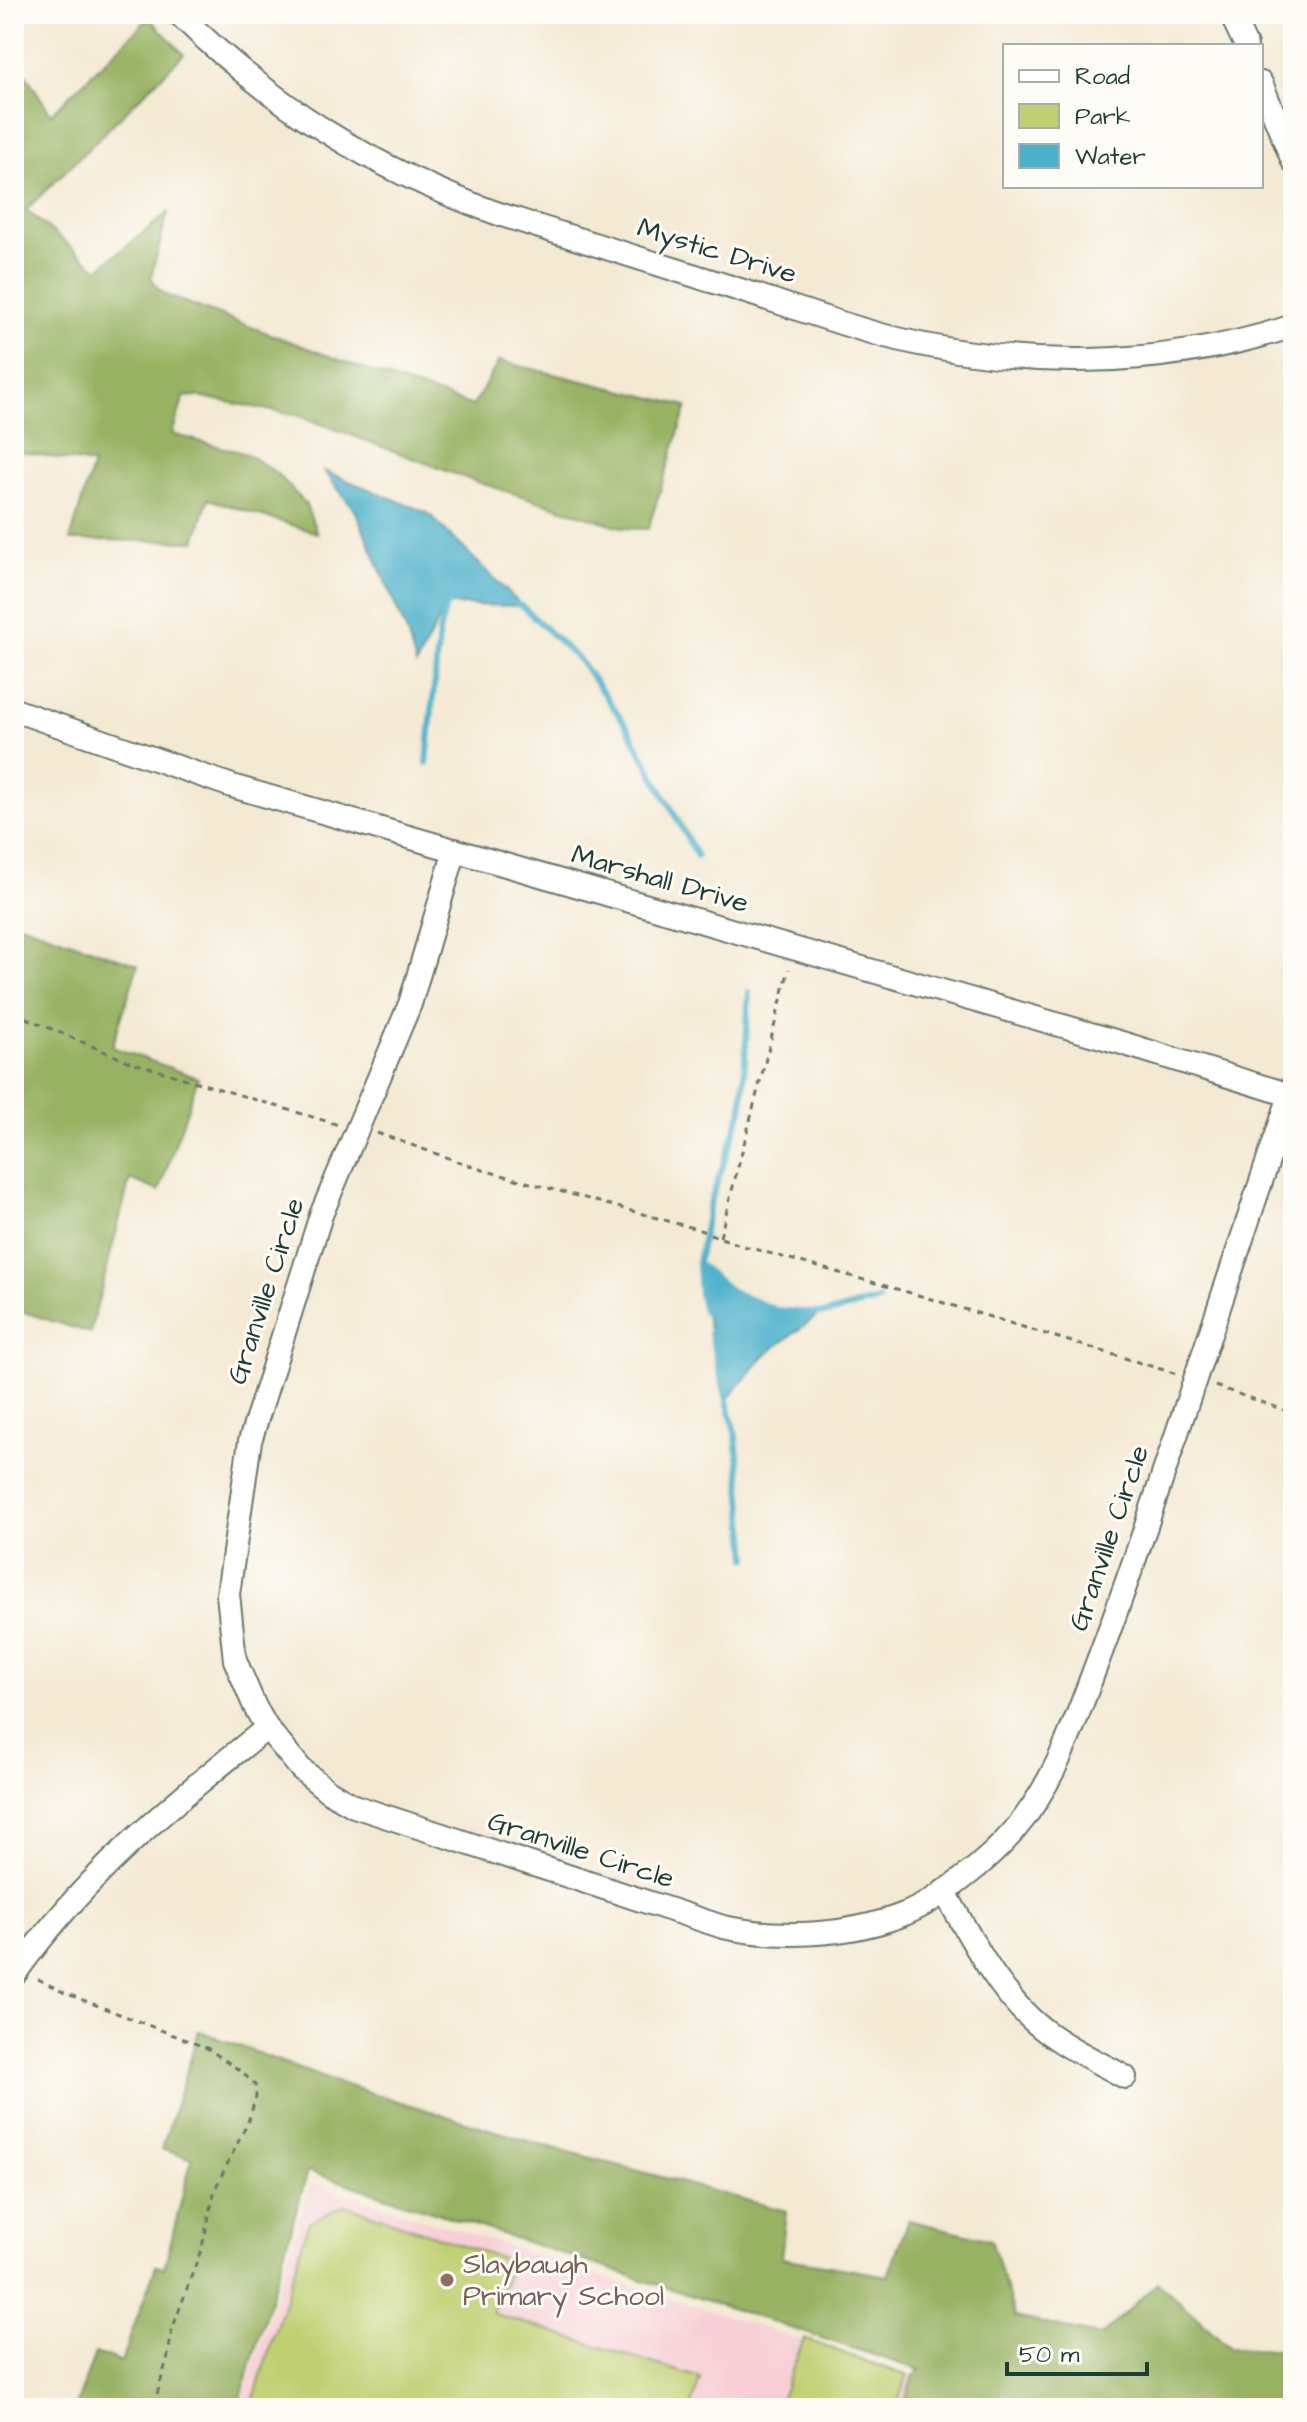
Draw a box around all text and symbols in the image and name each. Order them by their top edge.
legend [1003,44,1263,188]
text: Road [1075,60,1130,94]
text: Park [1075,100,1131,134]
text: Water [1075,140,1146,174]
street label: Mystic Drive [632,208,801,296]
street label: Marshall Drive [567,835,753,923]
street label: Granville Circle [218,1193,314,1389]
street label: Granville Circle [1059,1440,1159,1636]
street label: Granville Circle [483,1802,679,1898]
place label: Slaybaugh Primary School [463,2245,664,2318]
marker: Slaybaugh Primary School [438,2271,456,2289]
scale bar [1007,2326,1147,2376]
text: 50 m [1019,2338,1080,2372]

